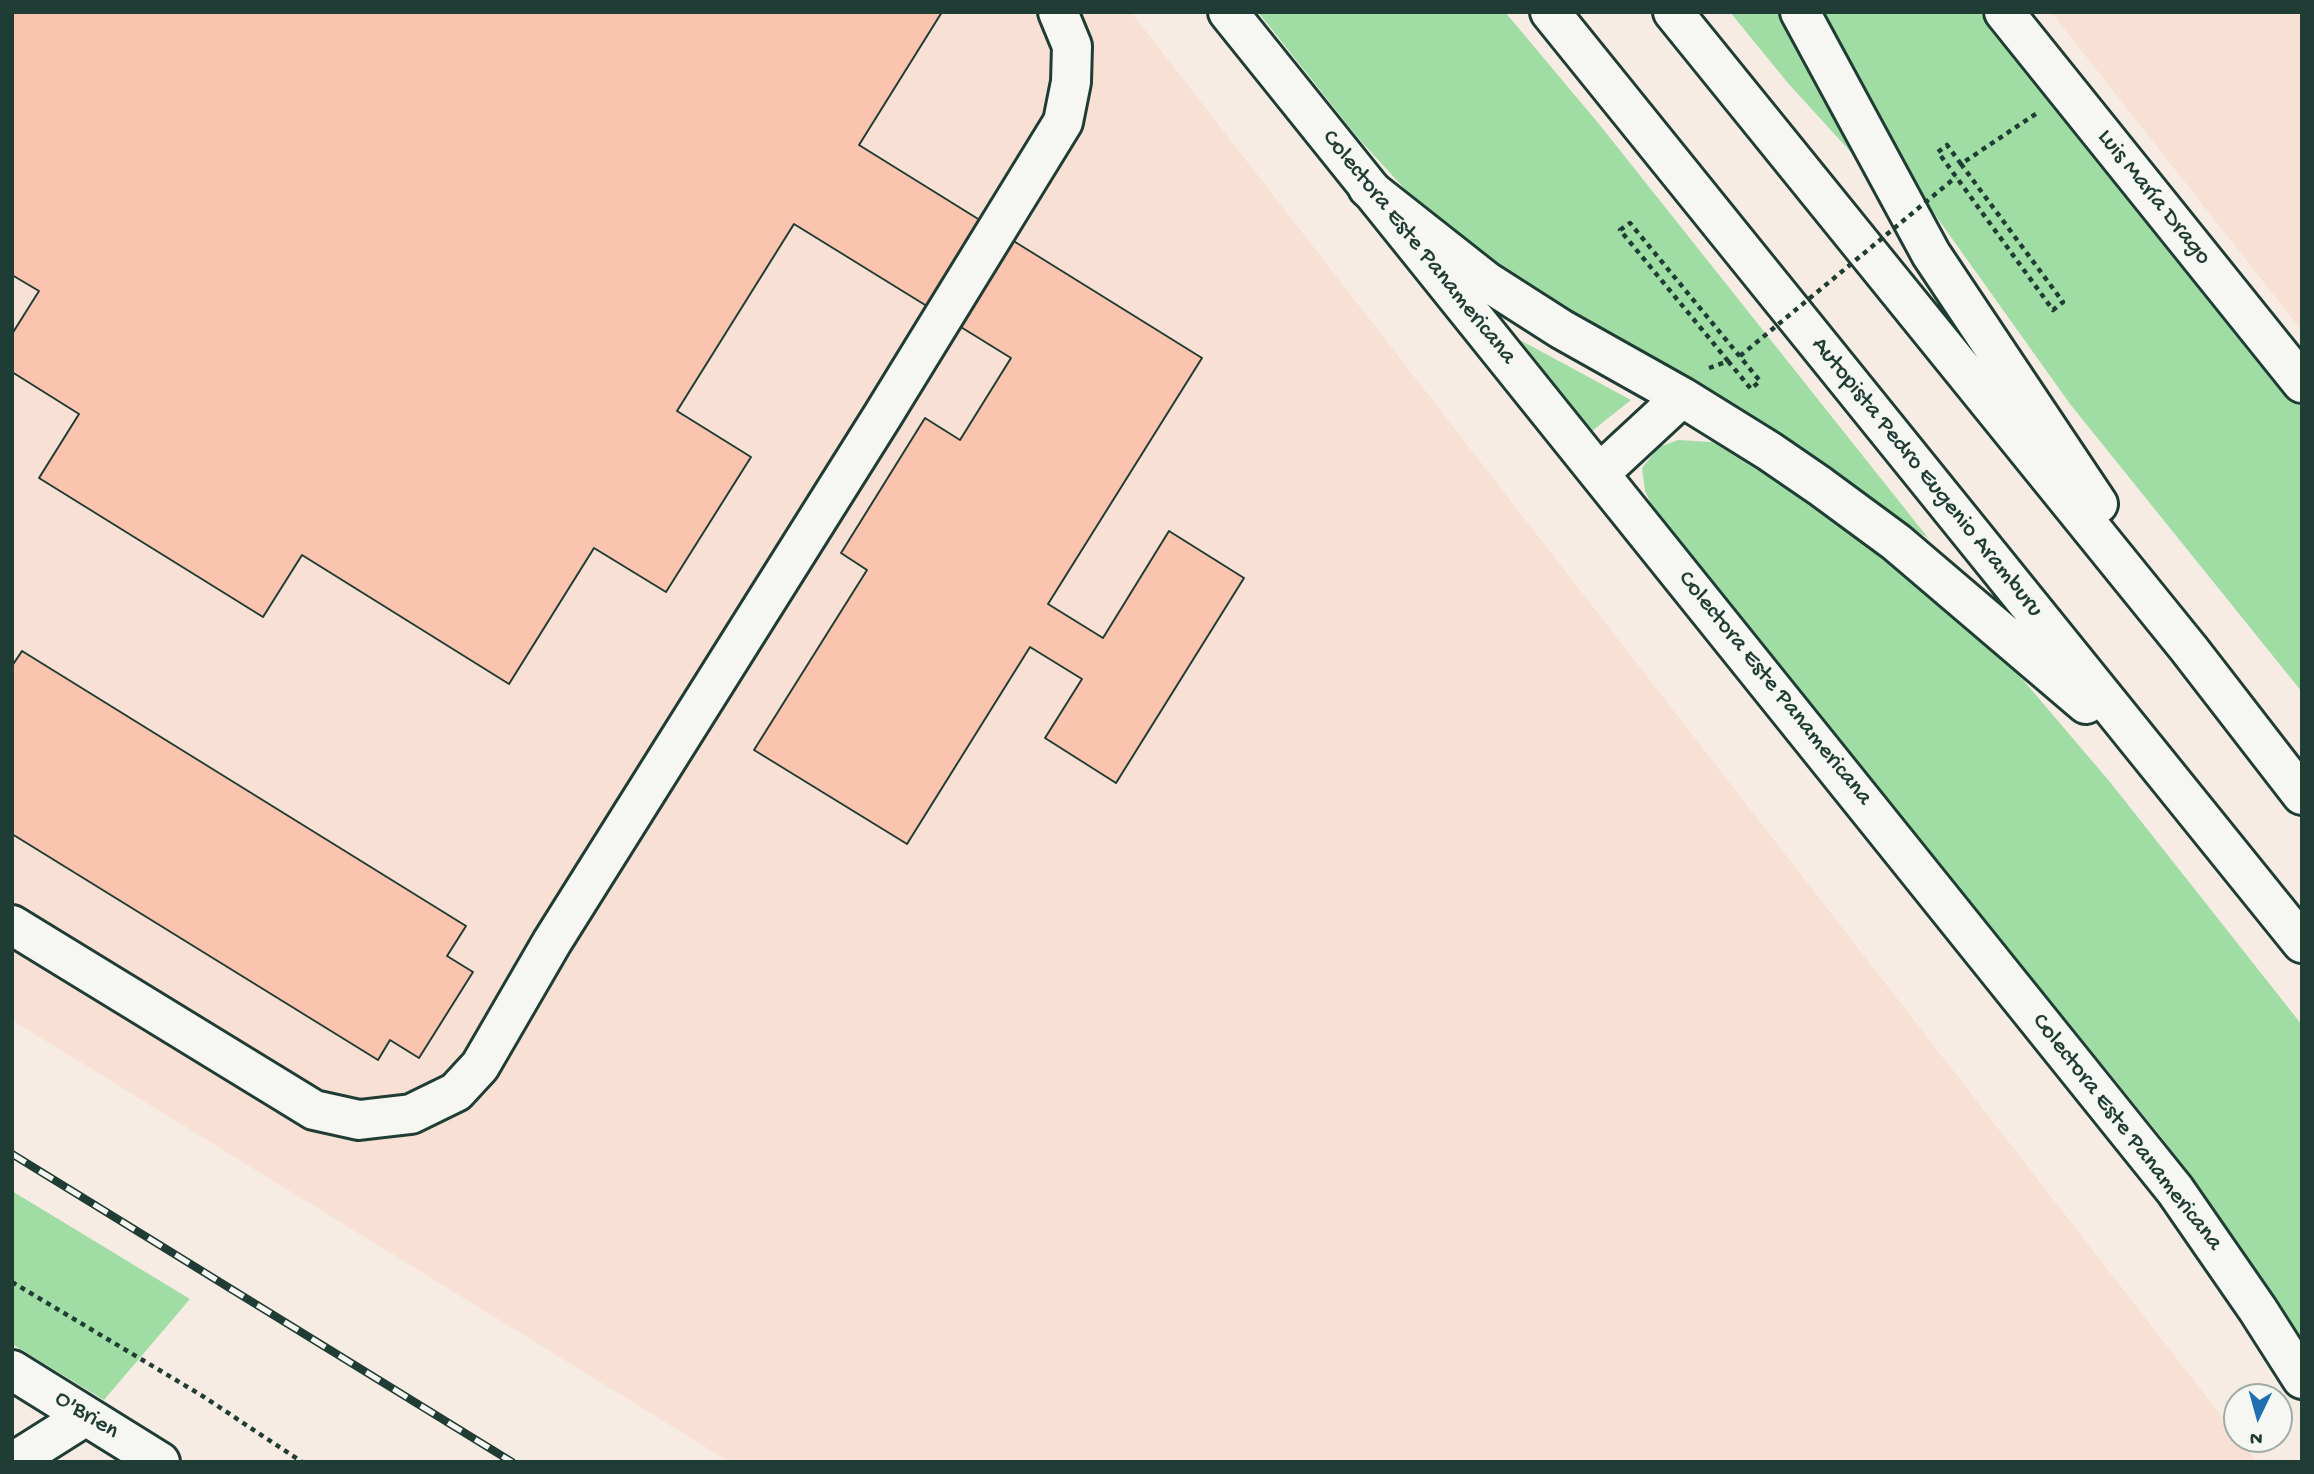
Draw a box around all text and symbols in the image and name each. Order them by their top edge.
street label: Luis María Drago [2090,124,2216,272]
street label: Colectora Este Panamericana [1315,125,1521,371]
street label: Autopista Pedro Eugenio Aramburu [1804,332,2048,624]
street label: Colectora Este Panamericana [1671,566,1877,812]
street label: Colectora Este Panamericana [2024,1009,2228,1257]
north arrow [2223,1383,2293,1453]
street label: O'Brien [49,1385,123,1447]
text: N [2249,1425,2263,1449]

